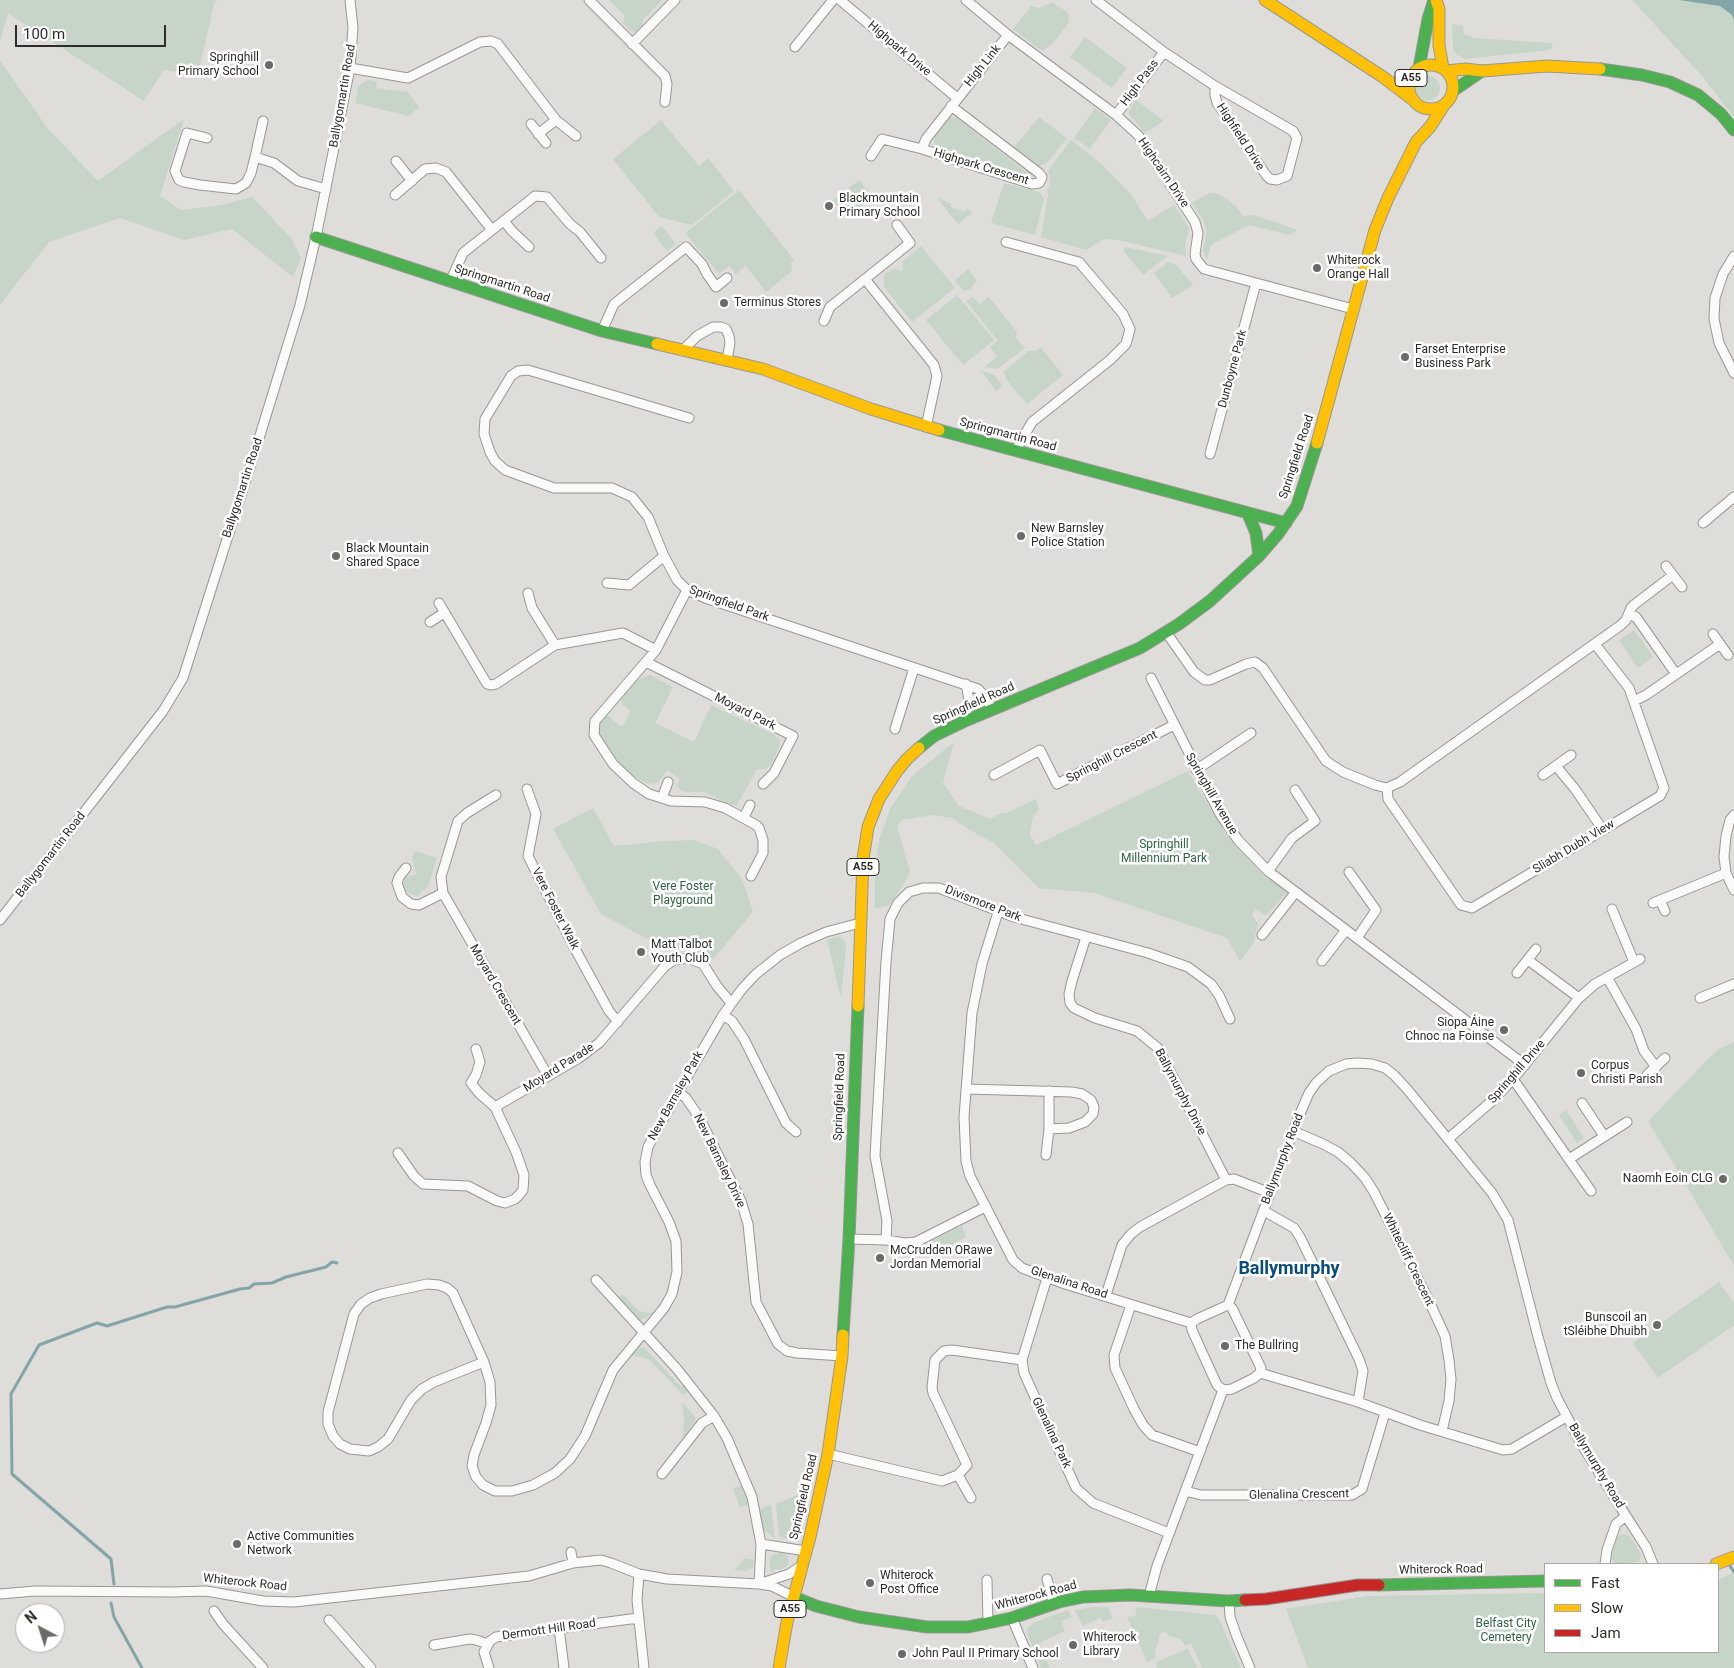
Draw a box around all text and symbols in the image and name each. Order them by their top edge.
scale bar [18,15,169,47]
street label: Highpark Drive [864,18,934,80]
text: 100 m [23,25,65,43]
street label: High Link [962,42,1004,90]
street label: Ballygomartin Road [327,43,359,149]
place label: Springhill Primary School [178,51,259,79]
street label: High Pass [1118,57,1162,109]
marker: Springhill Primary School [263,59,275,71]
road number: A55 [1395,70,1427,86]
street label: Highfield Drive [1213,101,1267,173]
street label: Highcairn Drive [1134,135,1192,211]
street label: Highpark Crescent [932,146,1030,188]
place label: Blackmountain Primary School [839,192,920,220]
marker: Blackmountain Primary School [823,200,835,212]
place label: Whiterock Orange Hall [1327,254,1389,282]
street label: Springmartin Road [452,262,552,306]
marker: Whiterock Orange Hall [1311,262,1323,274]
place label: Terminus Stores [734,296,821,310]
marker: Terminus Stores [718,297,730,309]
street label: Dunboyne Park [1216,328,1250,410]
place label: Farset Enterprise Business Park [1415,343,1506,371]
marker: Farset Enterprise Business Park [1399,351,1411,363]
street label: Springfield Road [1277,413,1317,501]
street label: Springmartin Road [958,415,1058,455]
street label: Ballygomartin Road [220,436,266,540]
place label: New Barnsley Police Station [1031,522,1105,550]
marker: New Barnsley Police Station [1015,530,1027,542]
place label: Black Mountain Shared Space [346,542,429,570]
marker: Black Mountain Shared Space [330,550,342,562]
street label: Springfield Park [687,583,771,625]
street label: Springfield Road [931,680,1017,728]
street label: Moyard Park [712,690,778,734]
street label: Springhill Crescent [1064,728,1160,786]
street label: Springhill Avenue [1182,751,1240,837]
street label: Ballygomartin Road [13,809,89,901]
street label: Sliabh Dubh View [1531,817,1617,877]
park label: Springhill Millennium Park [1121,838,1207,866]
road number: A55 [847,859,879,876]
street label: Vere Foster Walk [528,866,582,952]
park label: Vere Foster Playground [653,880,713,908]
street label: Divismore Park [943,883,1023,925]
place label: Matt Talbot Youth Club [651,938,712,966]
street label: Moyard Crescent [466,942,524,1028]
marker: Matt Talbot Youth Club [635,946,647,958]
place label: Siopa Áine Chnoc na Foinse [1405,1016,1494,1044]
marker: Siopa Áine Chnoc na Foinse [1498,1024,1510,1036]
street label: Springhill Drive [1485,1037,1549,1107]
street label: Moyard Parade [521,1041,597,1095]
street label: Ballymurphy Drive [1151,1046,1209,1138]
street label: New Barnsley Park [645,1049,707,1143]
street label: Springfield Road [831,1053,849,1141]
place label: Corpus Christi Parish [1591,1059,1662,1087]
marker: Corpus Christi Parish [1575,1067,1587,1079]
street label: Ballymurphy Road [1259,1111,1307,1207]
street label: New Barnsley Drive [690,1112,748,1210]
place label: Naomh Eoin CLG [1623,1172,1713,1186]
marker: Naomh Eoin CLG [1717,1173,1729,1185]
street label: Whitecliff Crescent [1379,1211,1437,1309]
place label: McCrudden ORawe Jordan Memorial [890,1244,992,1272]
marker: McCrudden ORawe Jordan Memorial [874,1252,886,1264]
district label: Ballymurphy [1238,1258,1340,1280]
street label: Glenalina Road [1029,1264,1109,1302]
place label: Bunscoil an tSléibhe Dhuibh [1564,1311,1647,1339]
marker: Bunscoil an tSléibhe Dhuibh [1651,1319,1663,1331]
place label: The Bullring [1235,1339,1298,1353]
marker: The Bullring [1219,1340,1231,1352]
street label: Glenalina Park [1028,1395,1074,1471]
street label: Ballymurphy Road [1565,1421,1627,1511]
street label: Springfield Road [787,1453,821,1541]
street label: Glenalina Crescent [1249,1487,1349,1503]
place label: Active Communities Network [247,1530,354,1558]
marker: Active Communities Network [231,1538,243,1550]
street label: Whiterock Road [1399,1562,1483,1578]
legend [1544,1563,1719,1653]
place label: Whiterock Post Office [880,1569,939,1597]
street label: Whiterock Road [202,1571,288,1595]
text: Fast [1591,1574,1620,1592]
marker: Whiterock Post Office [864,1577,876,1589]
street label: Whiterock Road [994,1578,1078,1614]
text: Slow [1591,1599,1623,1617]
road number: A55 [774,1600,806,1618]
north arrow [15,1603,65,1653]
text: N [22,1608,40,1627]
street label: Dermott Hill Road [501,1616,597,1644]
park label: Belfast City Cemetery [1476,1617,1536,1645]
text: Jam [1591,1624,1621,1642]
place label: Whiterock Library [1083,1631,1137,1659]
marker: Whiterock Library [1067,1639,1079,1651]
place label: John Paul II Primary School [912,1647,1059,1661]
marker: John Paul II Primary School [896,1648,908,1660]

